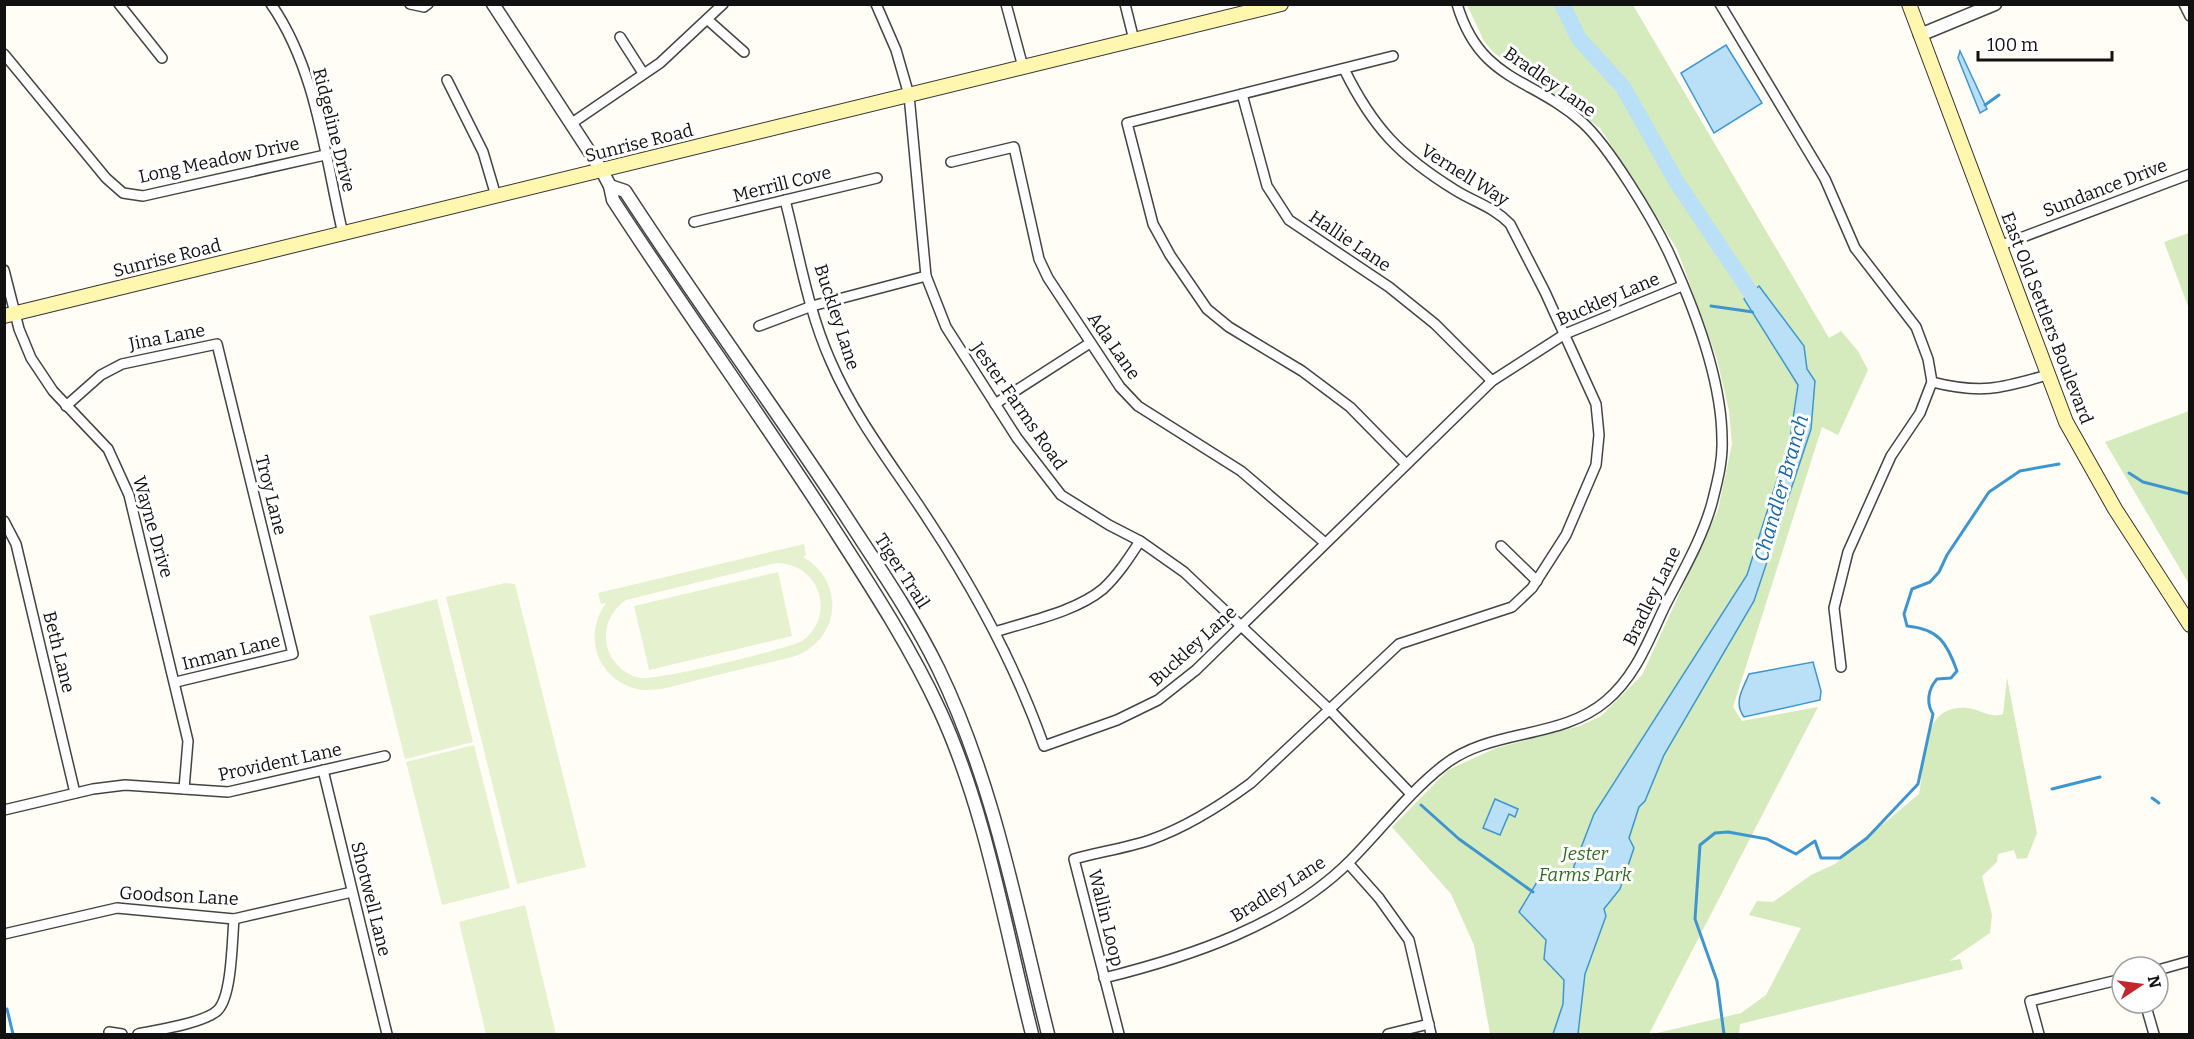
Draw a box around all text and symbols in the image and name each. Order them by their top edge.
scale bar [1978,24,2112,62]
text: 100 m [1987,34,2038,56]
street label: Bradley Lane [1500,42,1600,122]
street label: Ridgeline Drive [308,66,360,194]
street label: Sunrise Road [583,119,696,167]
street label: Long Meadow Drive [137,132,301,188]
street label: Vernell Way [1417,139,1513,211]
street label: Sundance Drive [2040,154,2170,222]
street label: Merrill Cove [731,161,833,207]
street label: Hallie Lane [1305,206,1395,276]
street label: East Old Settlers Boulevard [1996,209,2098,427]
street label: Sunrise Road [111,234,224,282]
street label: Buckley Lane [810,261,864,373]
street label: Buckley Lane [1553,267,1663,331]
street label: Ada Lane [1083,308,1145,384]
street label: Jina Lane [126,319,207,355]
street label: Jester Farms Road [966,337,1071,474]
water label: Chandler Branch [1749,412,1813,564]
street label: Troy Lane [250,453,292,537]
street label: Wayne Drive [128,474,178,580]
street label: Tiger Trail [870,530,934,612]
street label: Bradley Lane [1619,543,1685,649]
street label: Buckley Lane [1145,601,1241,691]
street label: Beth Lane [38,609,80,695]
street label: Inman Lane [180,629,282,675]
street label: Provident Lane [216,738,344,786]
street label: Shotwell Lane [346,839,396,959]
park label: Jester Farms Park [1539,843,1632,886]
street label: Bradley Lane [1226,851,1330,927]
street label: Wallin Loop [1083,867,1129,969]
street label: Goodson Lane [119,882,239,910]
north arrow [2110,955,2170,1015]
text: N [2143,974,2165,990]

